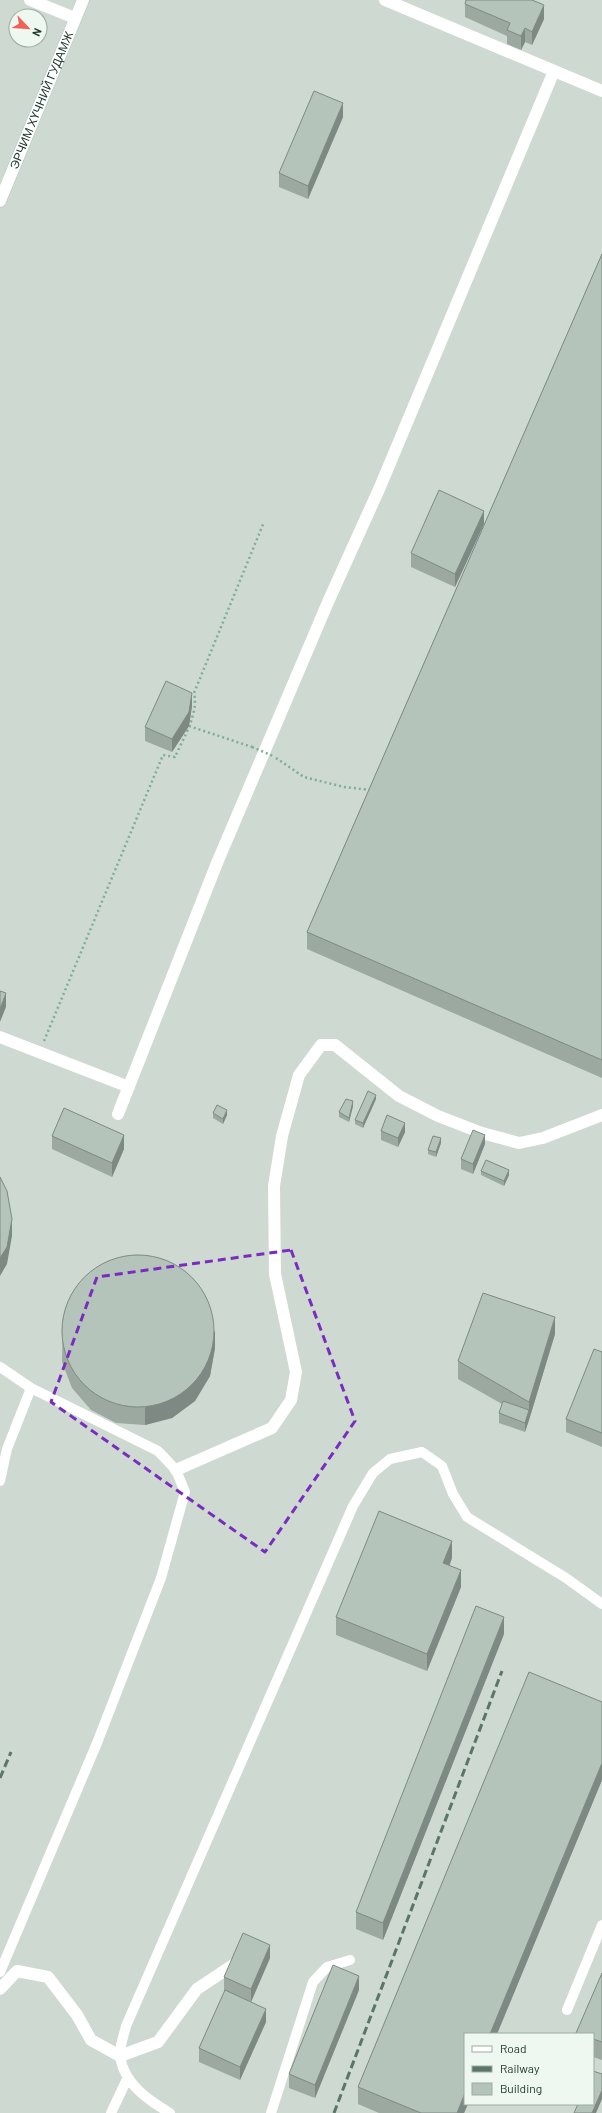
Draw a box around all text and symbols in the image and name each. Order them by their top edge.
north arrow [8,8,48,48]
text: N [30,26,45,39]
street label: ЭРЧИМ ХҮЧНИЙ ГУДАМЖ [6,29,75,171]
legend [464,2033,594,2105]
text: Road [500,2041,527,2055]
text: Railway [500,2061,540,2075]
text: Building [500,2081,542,2095]

